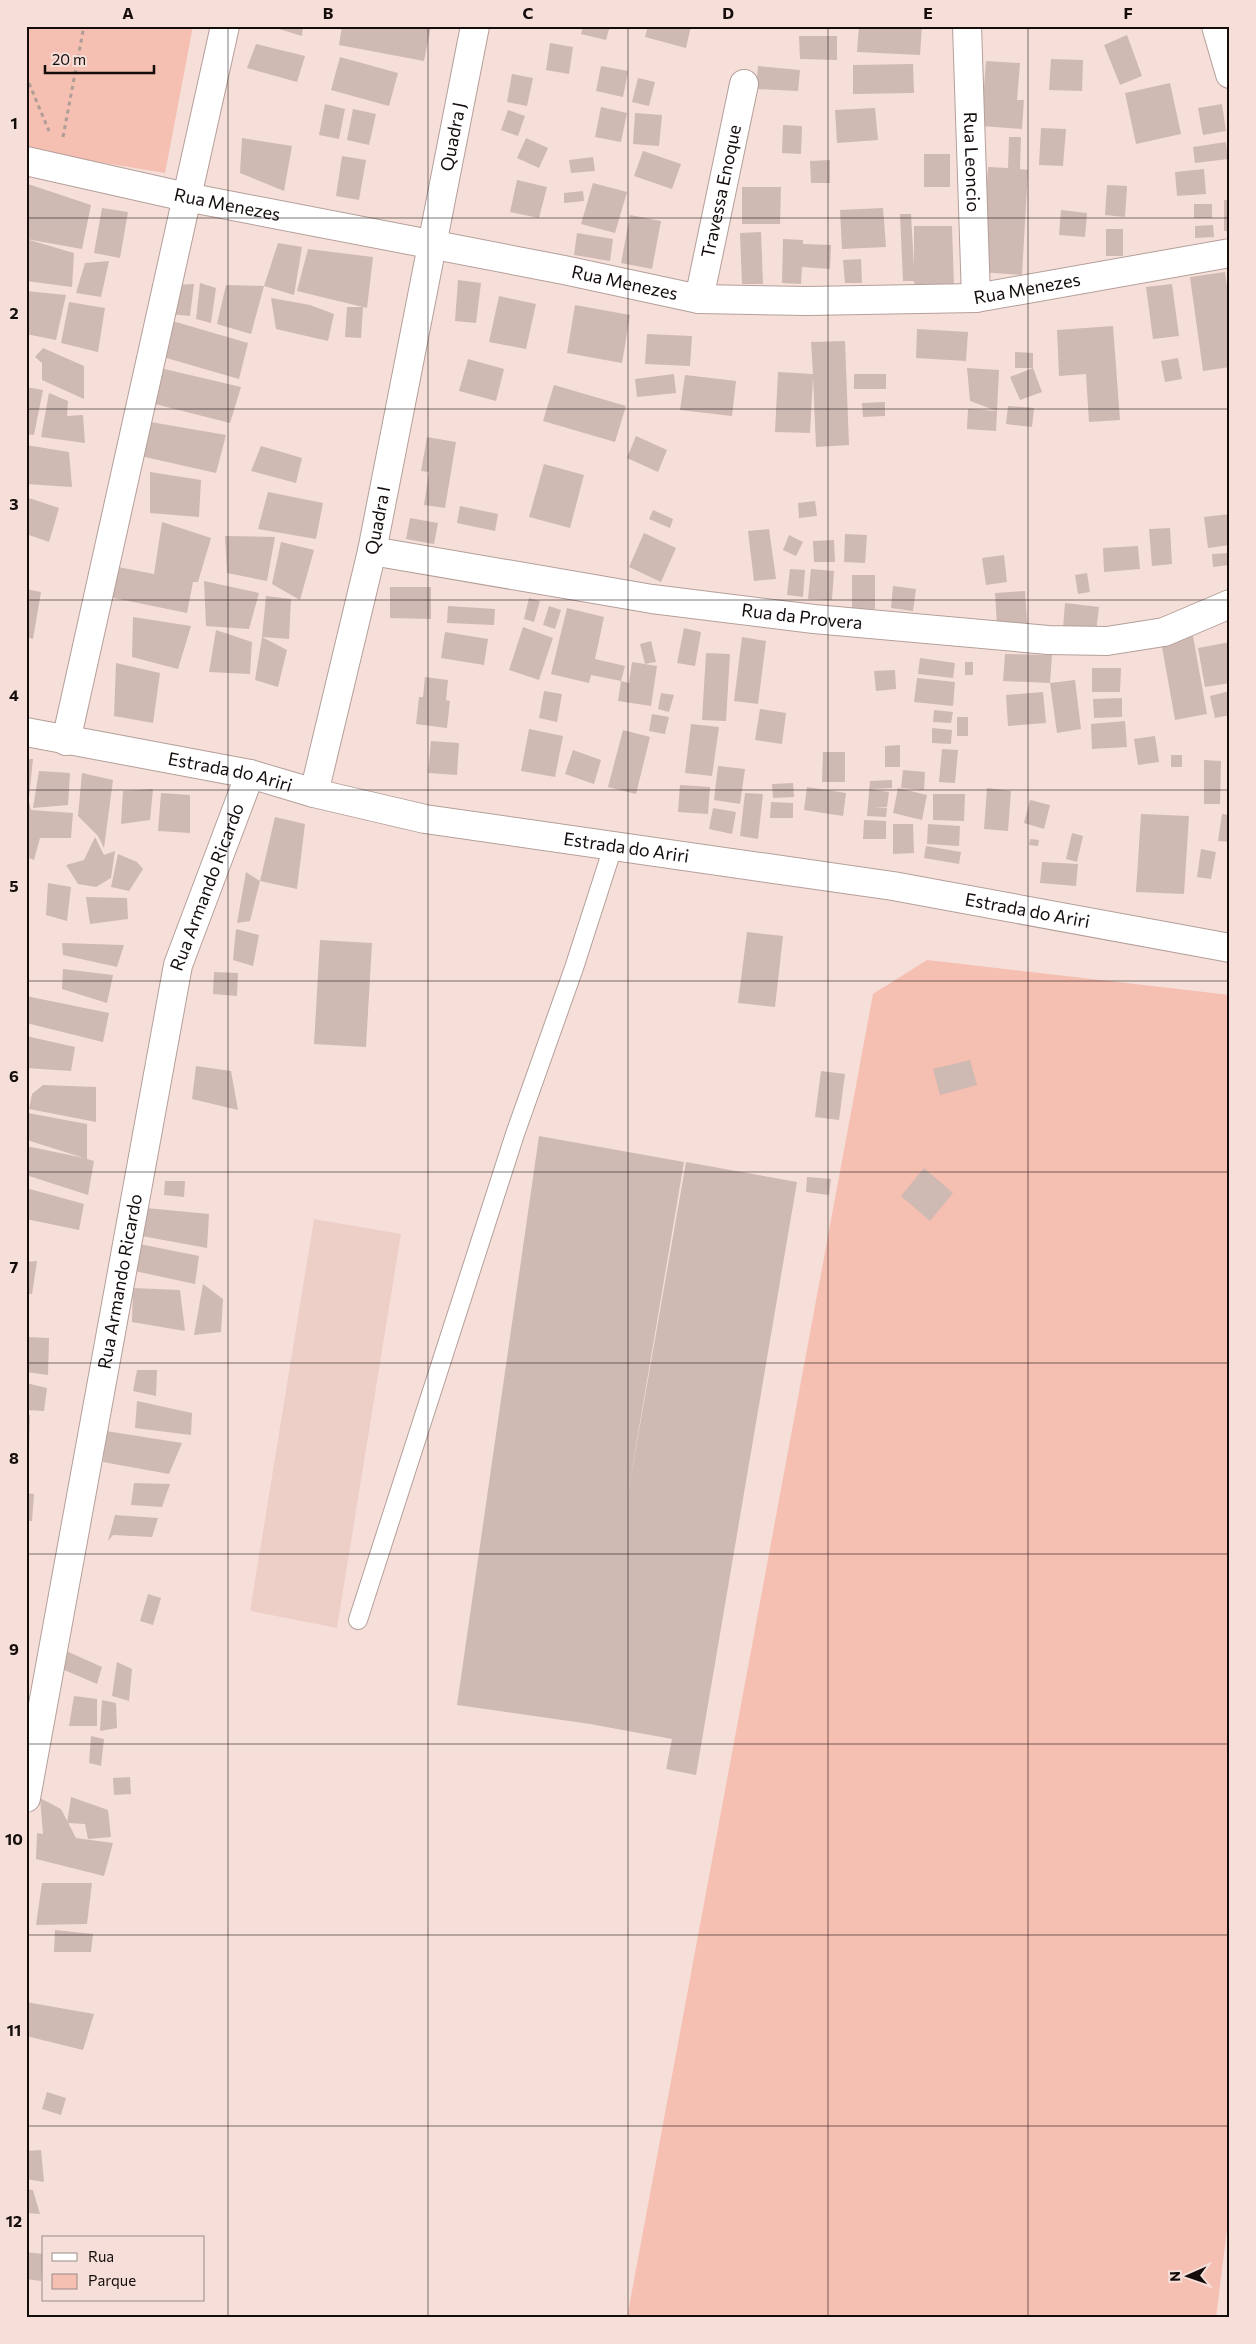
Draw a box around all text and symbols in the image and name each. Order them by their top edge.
text: A [122,3,134,22]
text: B [323,3,334,22]
text: C [523,3,534,22]
text: D [722,3,734,22]
text: E [923,3,933,22]
text: F [1123,3,1133,22]
scale bar [45,42,154,74]
text: 20 m [52,50,86,68]
street label: Quadra J [435,100,470,173]
street label: Rua Leoncio [960,111,985,212]
text: 1 [10,113,18,132]
street label: Travessa Enoque [696,122,745,260]
street label: Rua Menezes [172,183,283,225]
street label: Rua Menezes [570,260,680,304]
street label: Rua Menezes [972,268,1082,308]
text: 2 [9,303,19,322]
street label: Quadra I [360,484,395,556]
text: 3 [9,494,19,513]
street label: Rua da Provera [740,598,863,633]
text: 4 [9,685,19,704]
street label: Estrada do Ariri [166,747,295,796]
street label: Rua Armando Ricardo [165,800,248,974]
street label: Estrada do Ariri [562,827,691,867]
text: 5 [9,876,19,895]
street label: Estrada do Ariri [963,887,1092,932]
text: 6 [9,1066,19,1085]
street label: Rua Armando Ricardo [92,1192,146,1371]
text: 7 [10,1257,19,1276]
text: 8 [9,1448,19,1467]
text: 9 [9,1639,19,1658]
text: 10 [5,1829,23,1848]
text: 11 [7,2020,21,2039]
text: 12 [6,2211,22,2230]
legend [42,2236,205,2302]
text: Rua [88,2247,114,2265]
north arrow [1164,2252,1214,2302]
text: Parque [88,2271,136,2289]
text: N [1166,2271,1183,2282]

